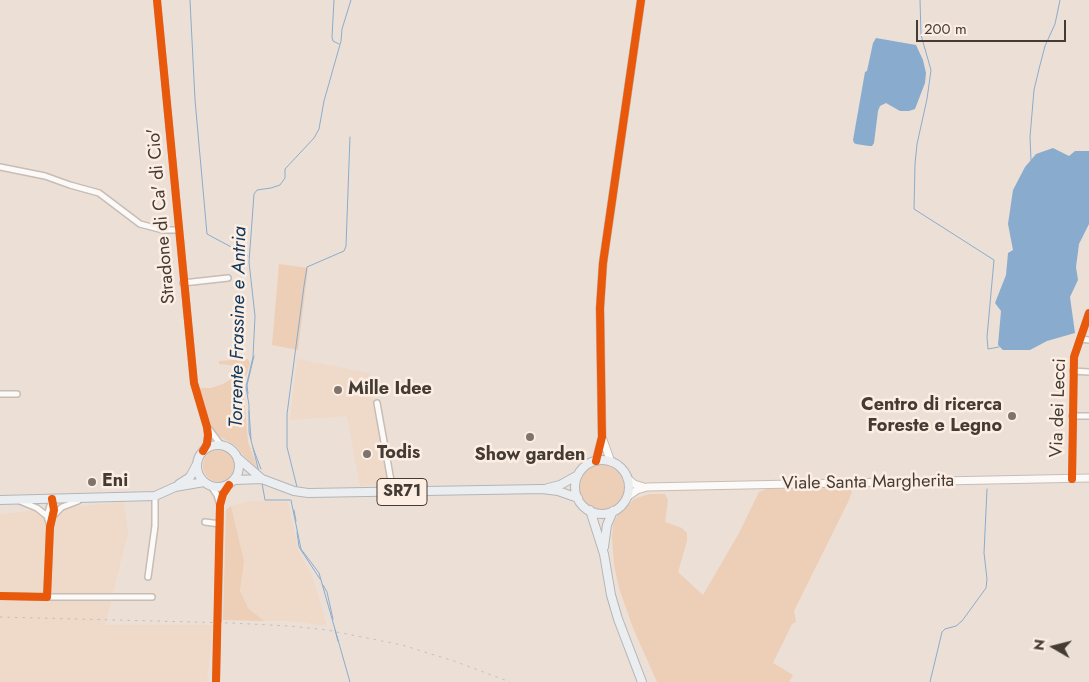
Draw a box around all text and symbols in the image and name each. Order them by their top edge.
scale bar [919,10,1069,42]
text: 200 m [924,18,967,40]
street label: Stradone di Ca' di Cio' [144,127,180,305]
water label: Torrente Frassine e Antria [226,226,252,428]
street label: Via dei Lecci [1046,358,1072,458]
place label: Mille Idee [348,379,432,401]
marker: Mille Idee [332,384,344,396]
place label: Centro di ricerca Foreste e Legno [861,395,1002,438]
marker: Centro di ricerca Foreste e Legno [1006,410,1018,422]
marker: Show garden [524,431,536,443]
place label: Todis [377,443,420,465]
place label: Show garden [475,445,585,467]
marker: Todis [361,448,373,460]
place label: Eni [102,471,128,493]
street label: Viale Santa Margherita [782,471,954,495]
marker: Eni [86,476,98,488]
road number: SR71 [377,478,427,506]
north arrow [1029,622,1079,672]
text: N [1028,638,1050,652]

